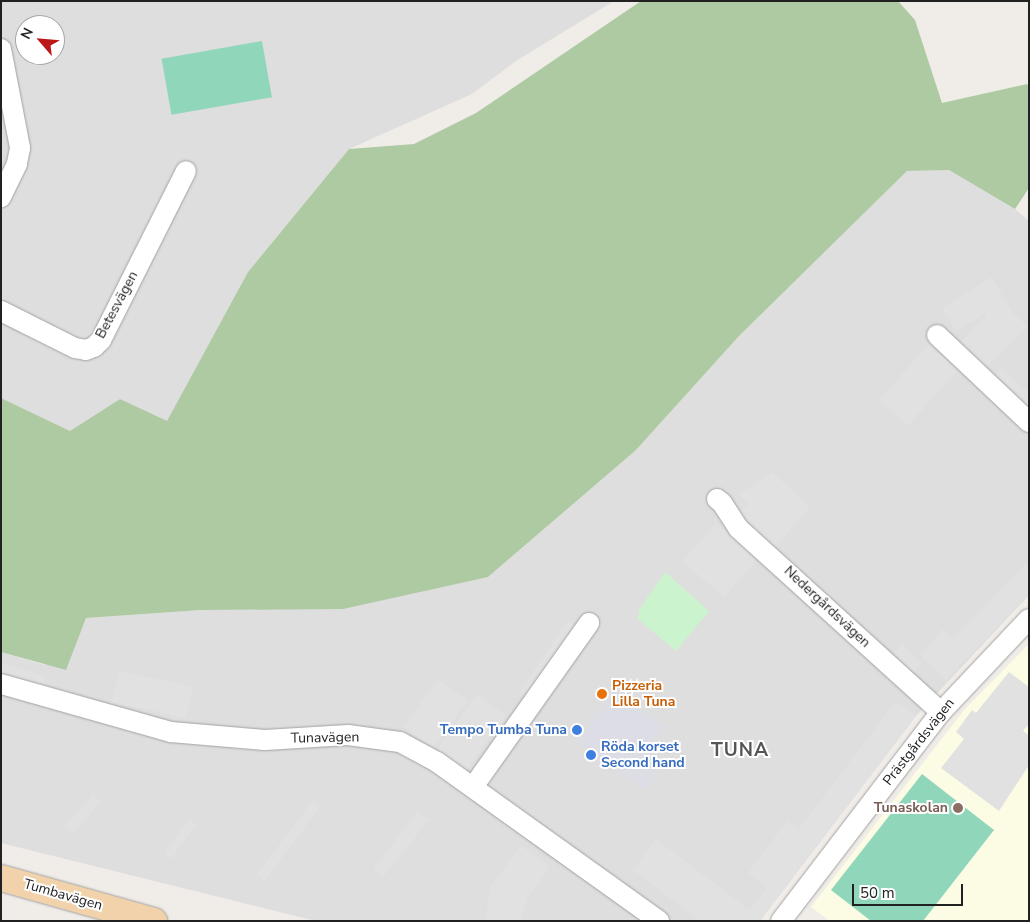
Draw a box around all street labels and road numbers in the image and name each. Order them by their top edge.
street label: Betesvägen [92,268,142,342]
street label: Nedergårdsvägen [780,563,874,651]
street label: Prästgårdsvägen [880,695,958,789]
street label: Tunavägen [291,729,359,747]
street label: Tumbavägen [22,876,104,914]

